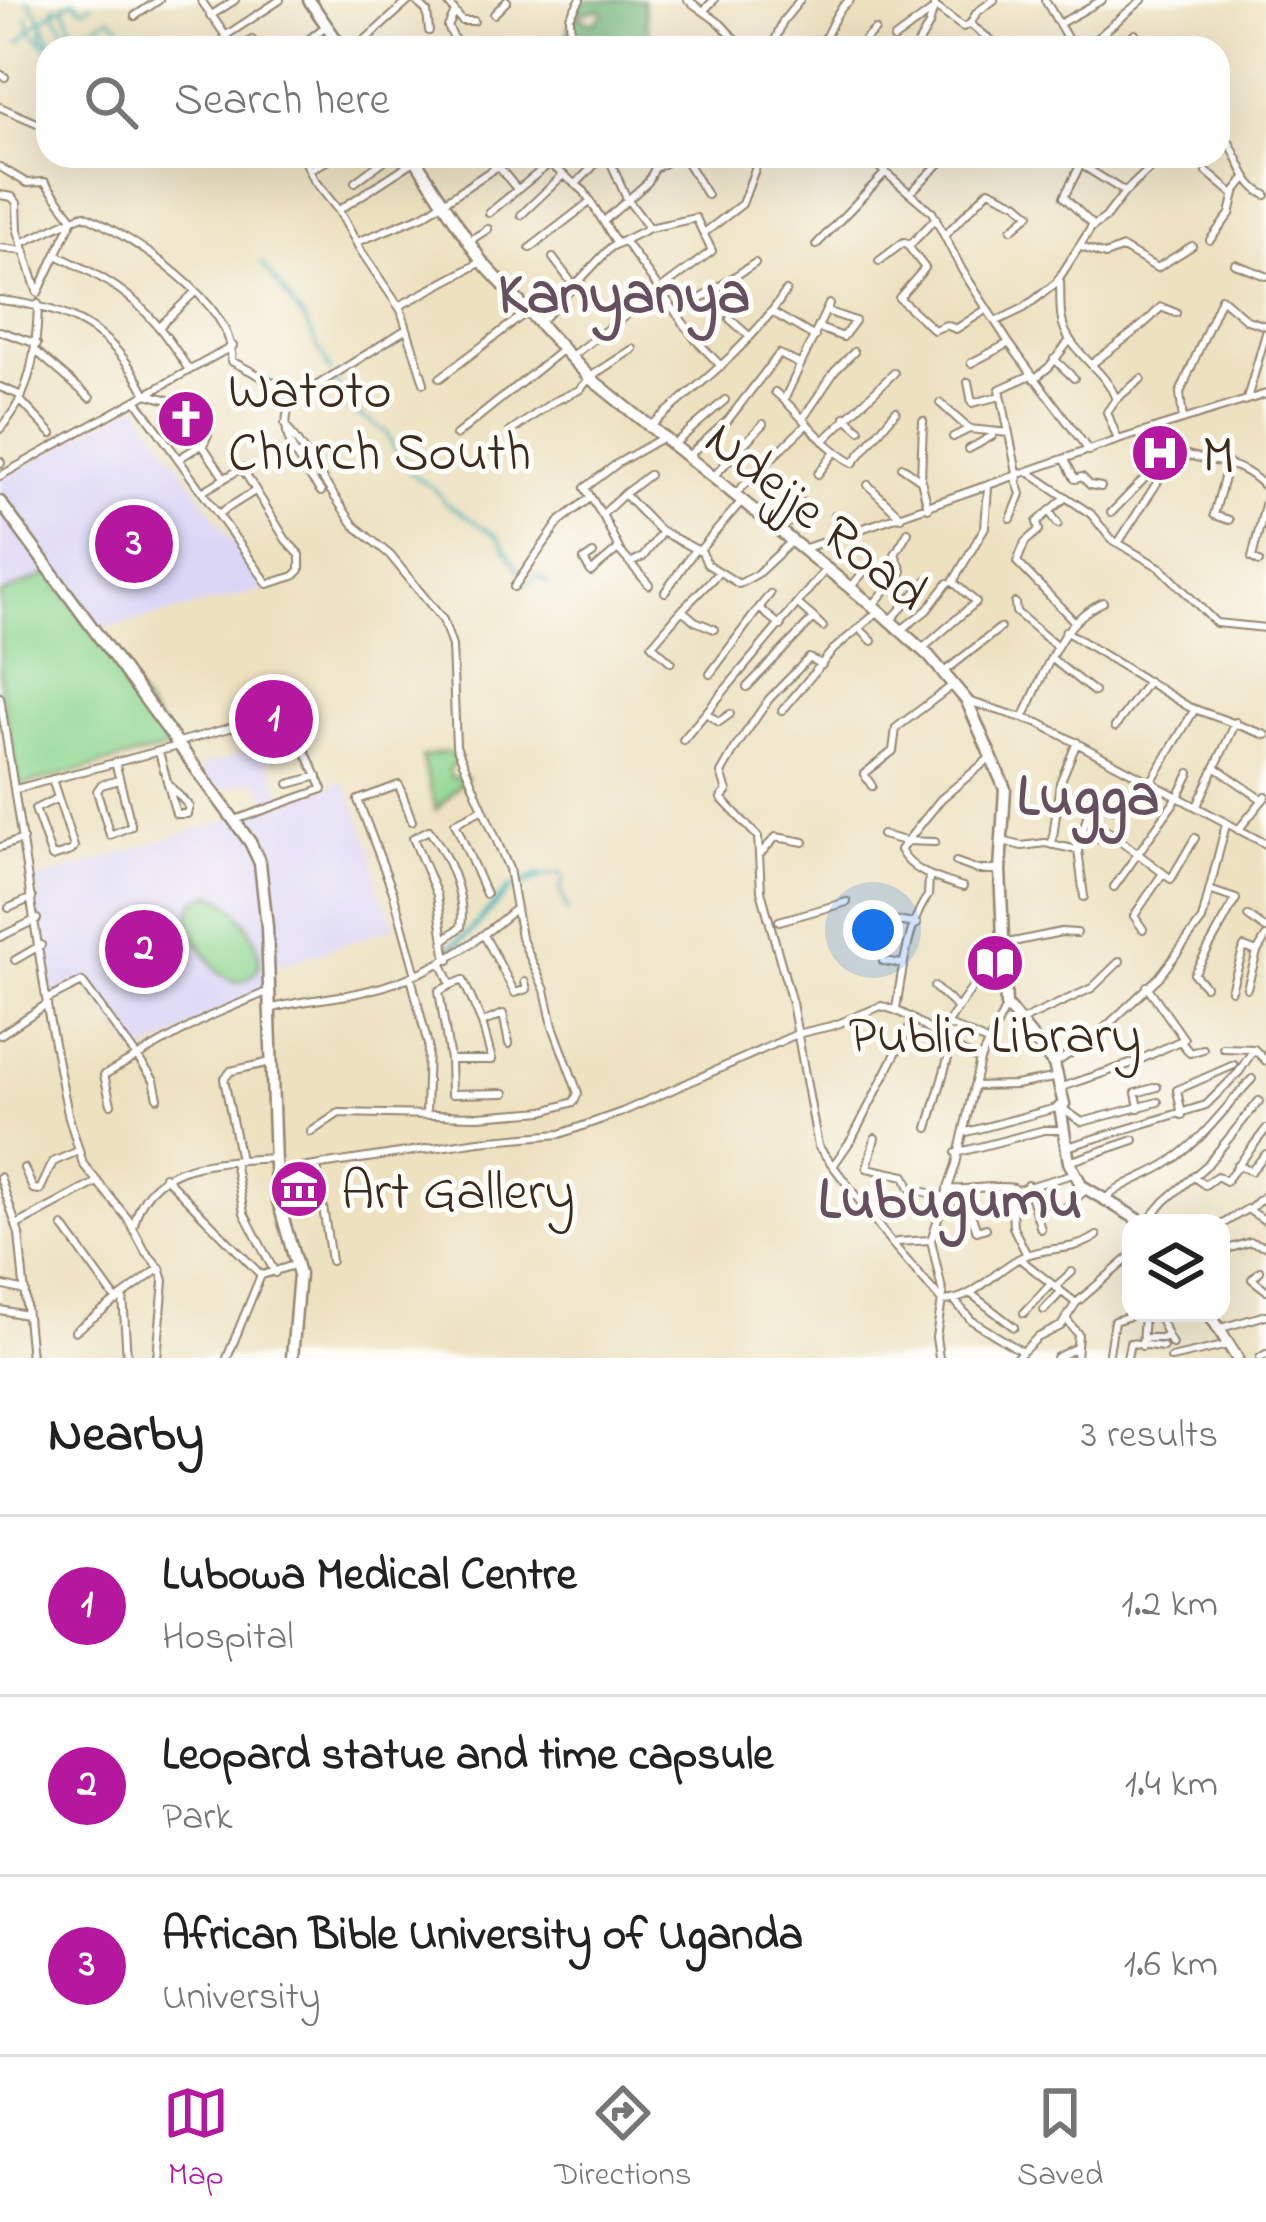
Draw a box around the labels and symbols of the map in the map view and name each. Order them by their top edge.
district label: Kanyanya [498,254,750,341]
place label: Watoto Church South [228,355,531,495]
church icon: Watoto Church South [155,388,217,450]
street label: Ndejje Road [686,404,943,633]
place label: M [1202,420,1235,498]
hospital icon: M [1129,422,1191,484]
pin: 3 [95,499,173,589]
pin: 1 [235,674,313,764]
district label: Lugga [1017,756,1159,844]
your location [843,900,903,960]
pin: 2 [105,904,183,994]
library icon: Public Library [964,932,1026,994]
place label: Public Library [849,1000,1141,1078]
place label: Art Gallery [341,1156,575,1234]
museum icon: Art Gallery [268,1158,330,1220]
district label: Lubugumu [818,1159,1082,1247]

